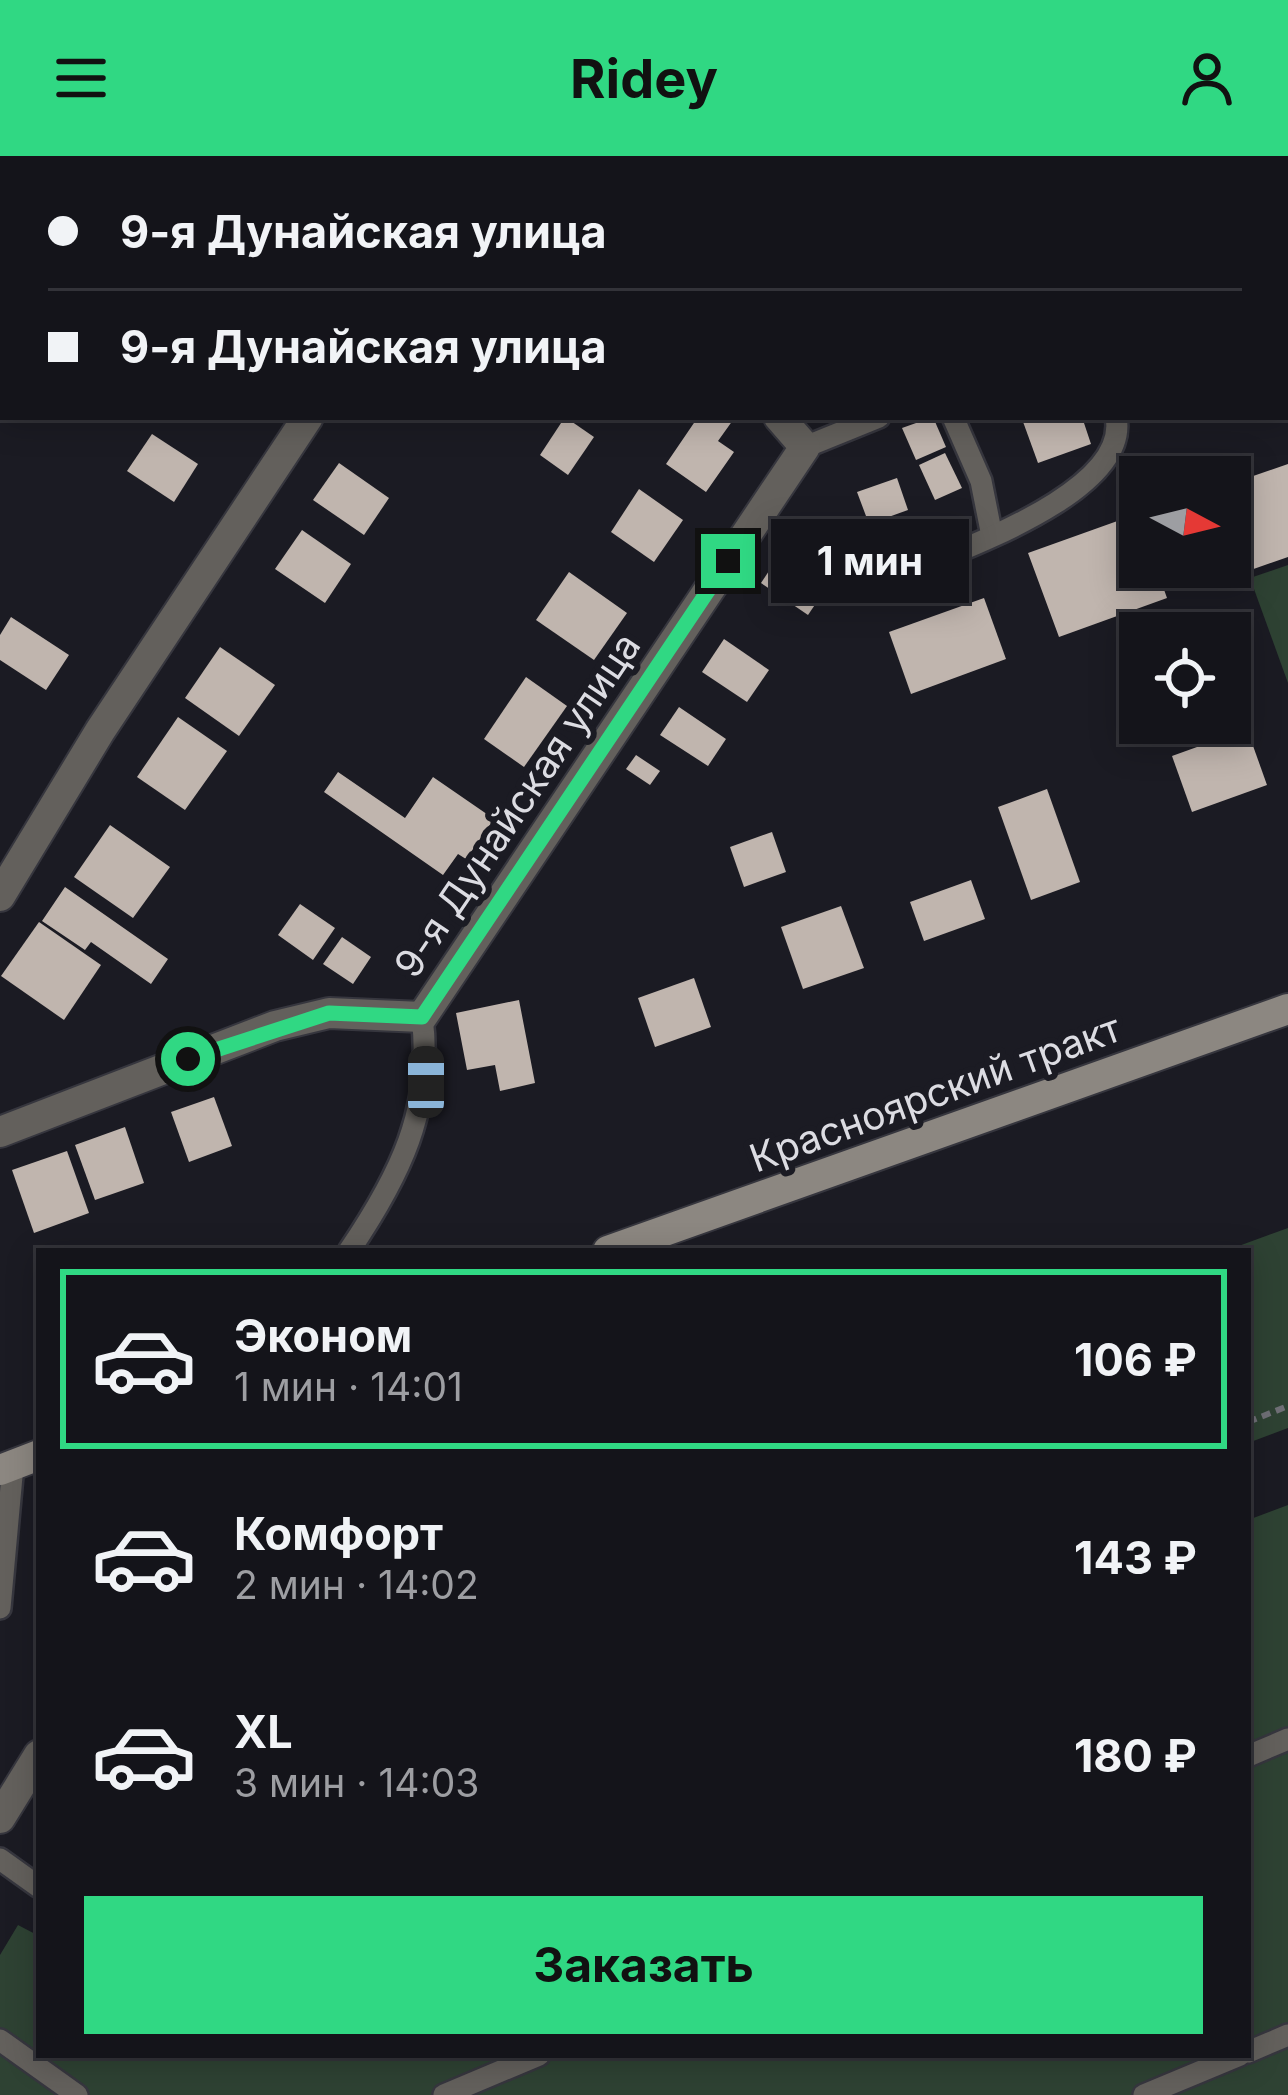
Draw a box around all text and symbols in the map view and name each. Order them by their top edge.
icon: menu [48,45,114,111]
icon: person [1174,45,1240,111]
text: Ridey [570,46,718,111]
text: 9-я Дунайская улица [120,204,607,259]
text: 9-я Дунайская улица [120,319,607,374]
north arrow [1119,456,1251,588]
map controls [1119,456,1251,744]
callout: 1 мин [770,519,968,603]
route end [701,534,755,588]
text: 1 мин [817,537,923,584]
button: locate [1119,612,1251,744]
street label: 9-я Дунайская улица [384,624,649,986]
street label: Красноярский тракт [743,1004,1127,1182]
route start [161,1032,215,1086]
car [408,1046,444,1118]
icon: car [90,1305,198,1413]
text: Эконом [234,1308,412,1363]
text: 106 ₽ [1074,1332,1197,1387]
text: 1 мин · 14:01 [234,1363,463,1410]
icon: car [90,1503,198,1611]
text: Комфорт [234,1506,443,1561]
text: 143 ₽ [1074,1530,1197,1585]
text: 2 мин · 14:02 [234,1561,479,1608]
icon: car [90,1701,198,1809]
text: XL [234,1704,293,1759]
text: 180 ₽ [1074,1728,1197,1783]
text: 3 мин · 14:03 [234,1759,479,1806]
button: Заказать [84,1896,1203,2034]

